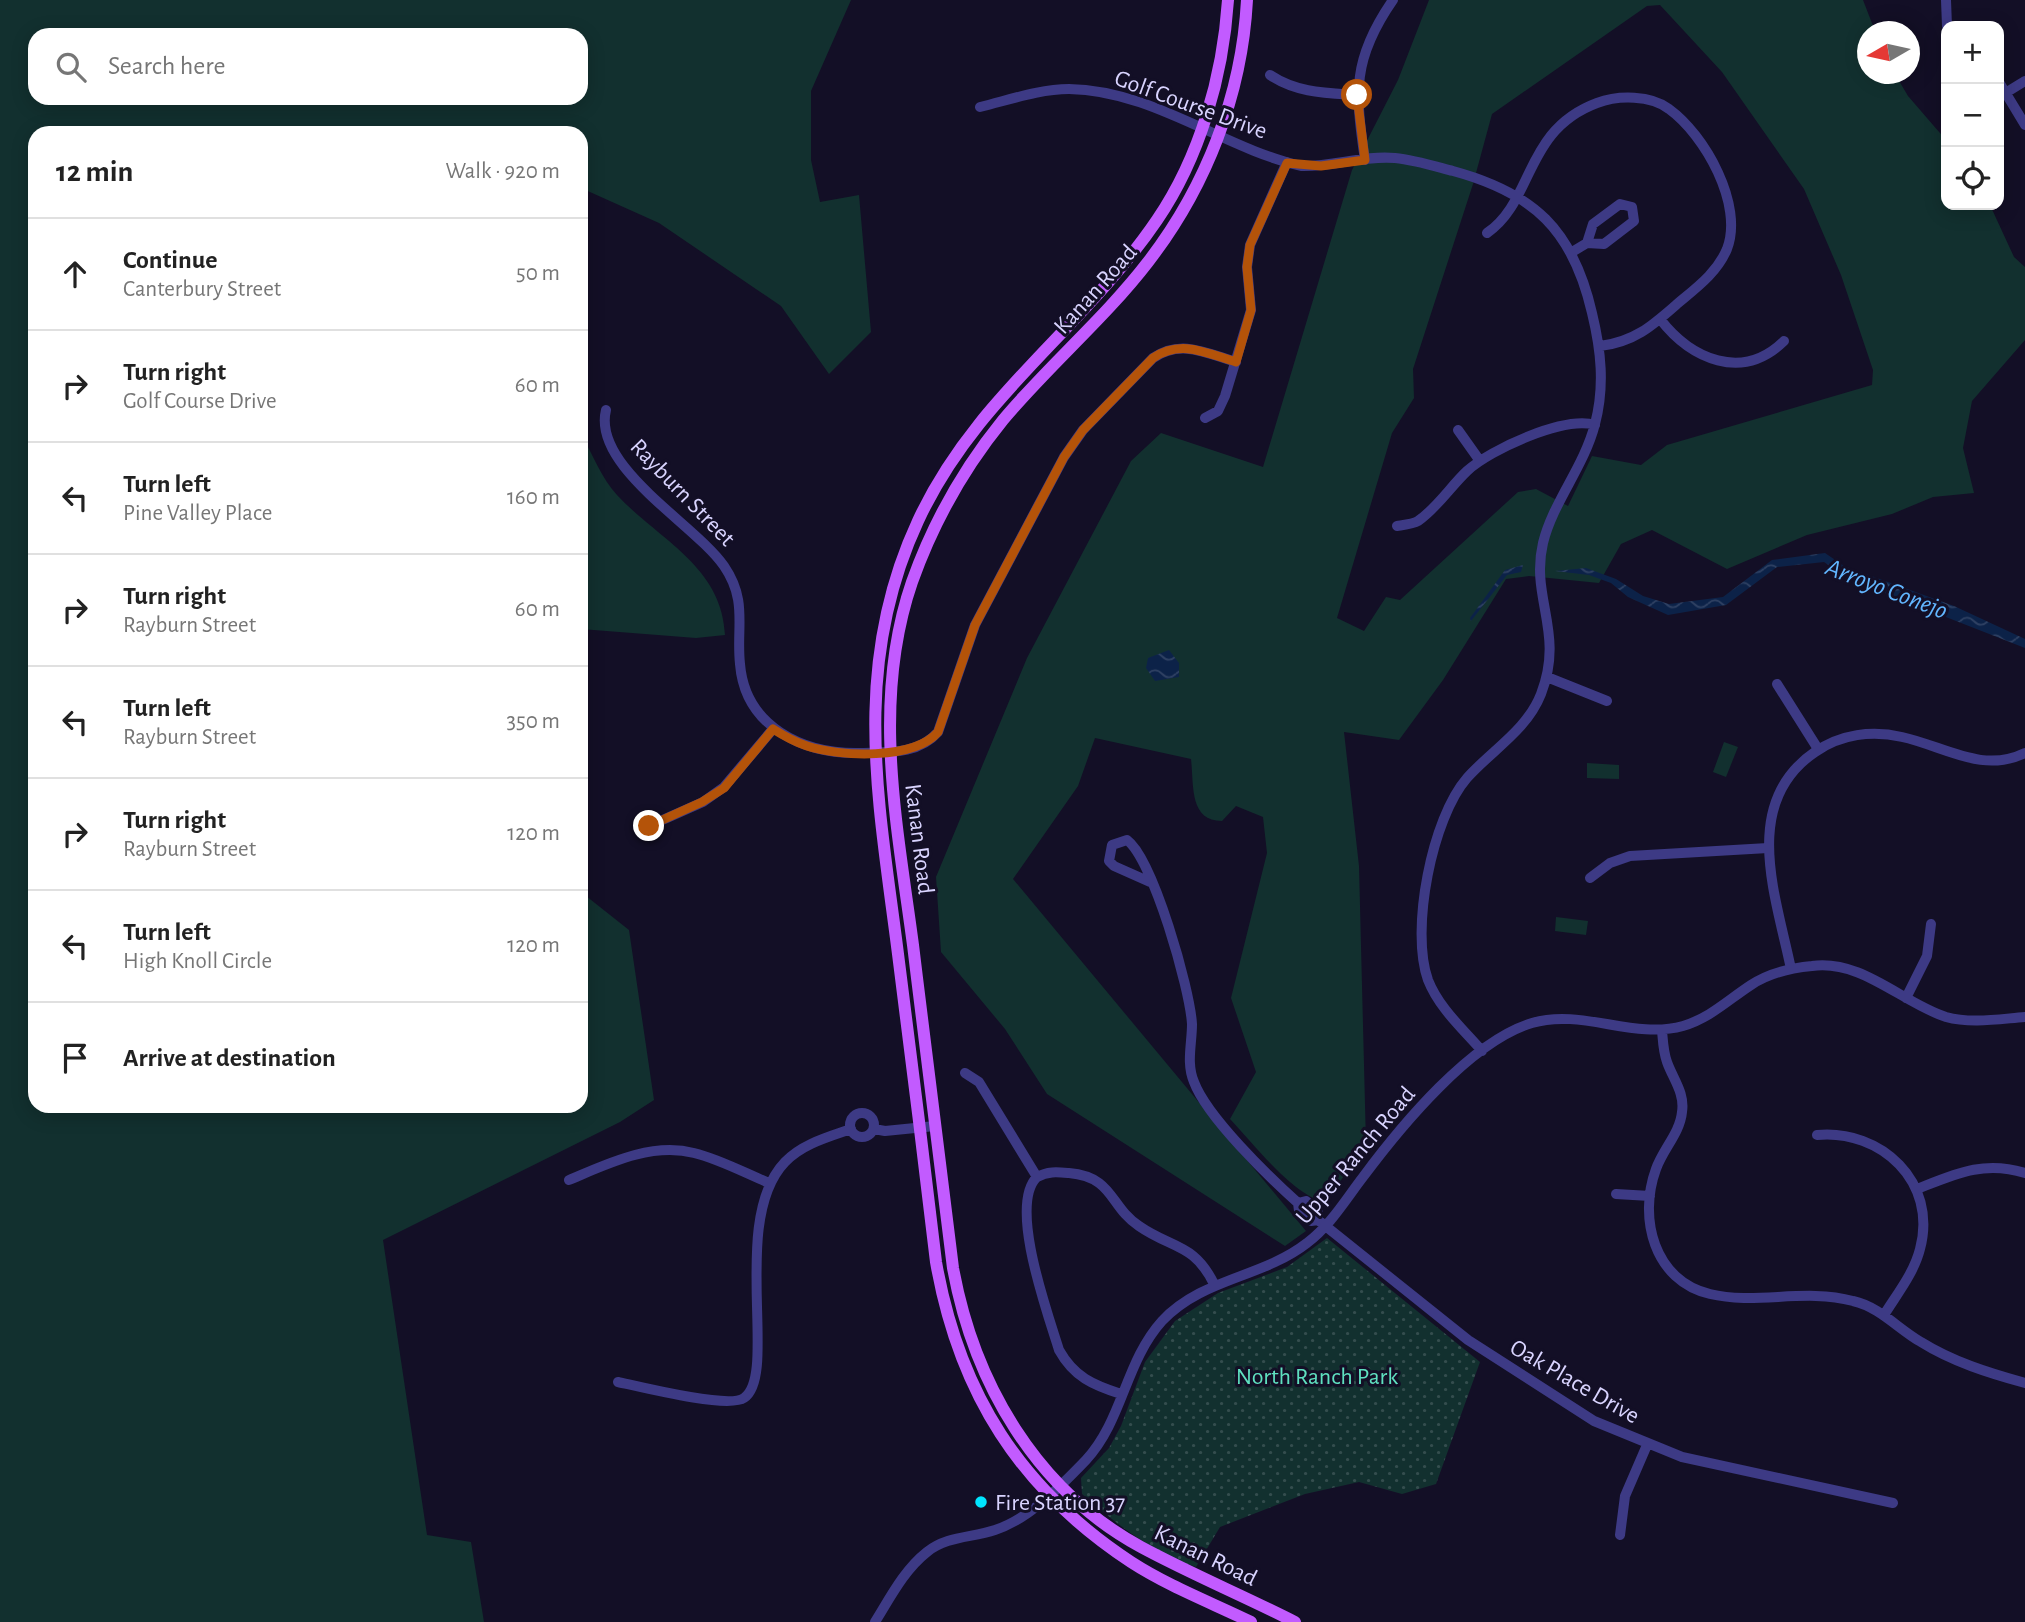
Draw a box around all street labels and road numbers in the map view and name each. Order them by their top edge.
street label: Golf Course Drive [1111,66,1270,144]
street label: Kanan Road [1050,240,1142,339]
street label: Rayburn Street [625,434,739,551]
street label: Kanan Road [900,783,938,896]
street label: Upper Ranch Road [1292,1082,1420,1229]
street label: Oak Place Drive [1506,1335,1643,1428]
street label: Kanan Road [1150,1521,1261,1591]

